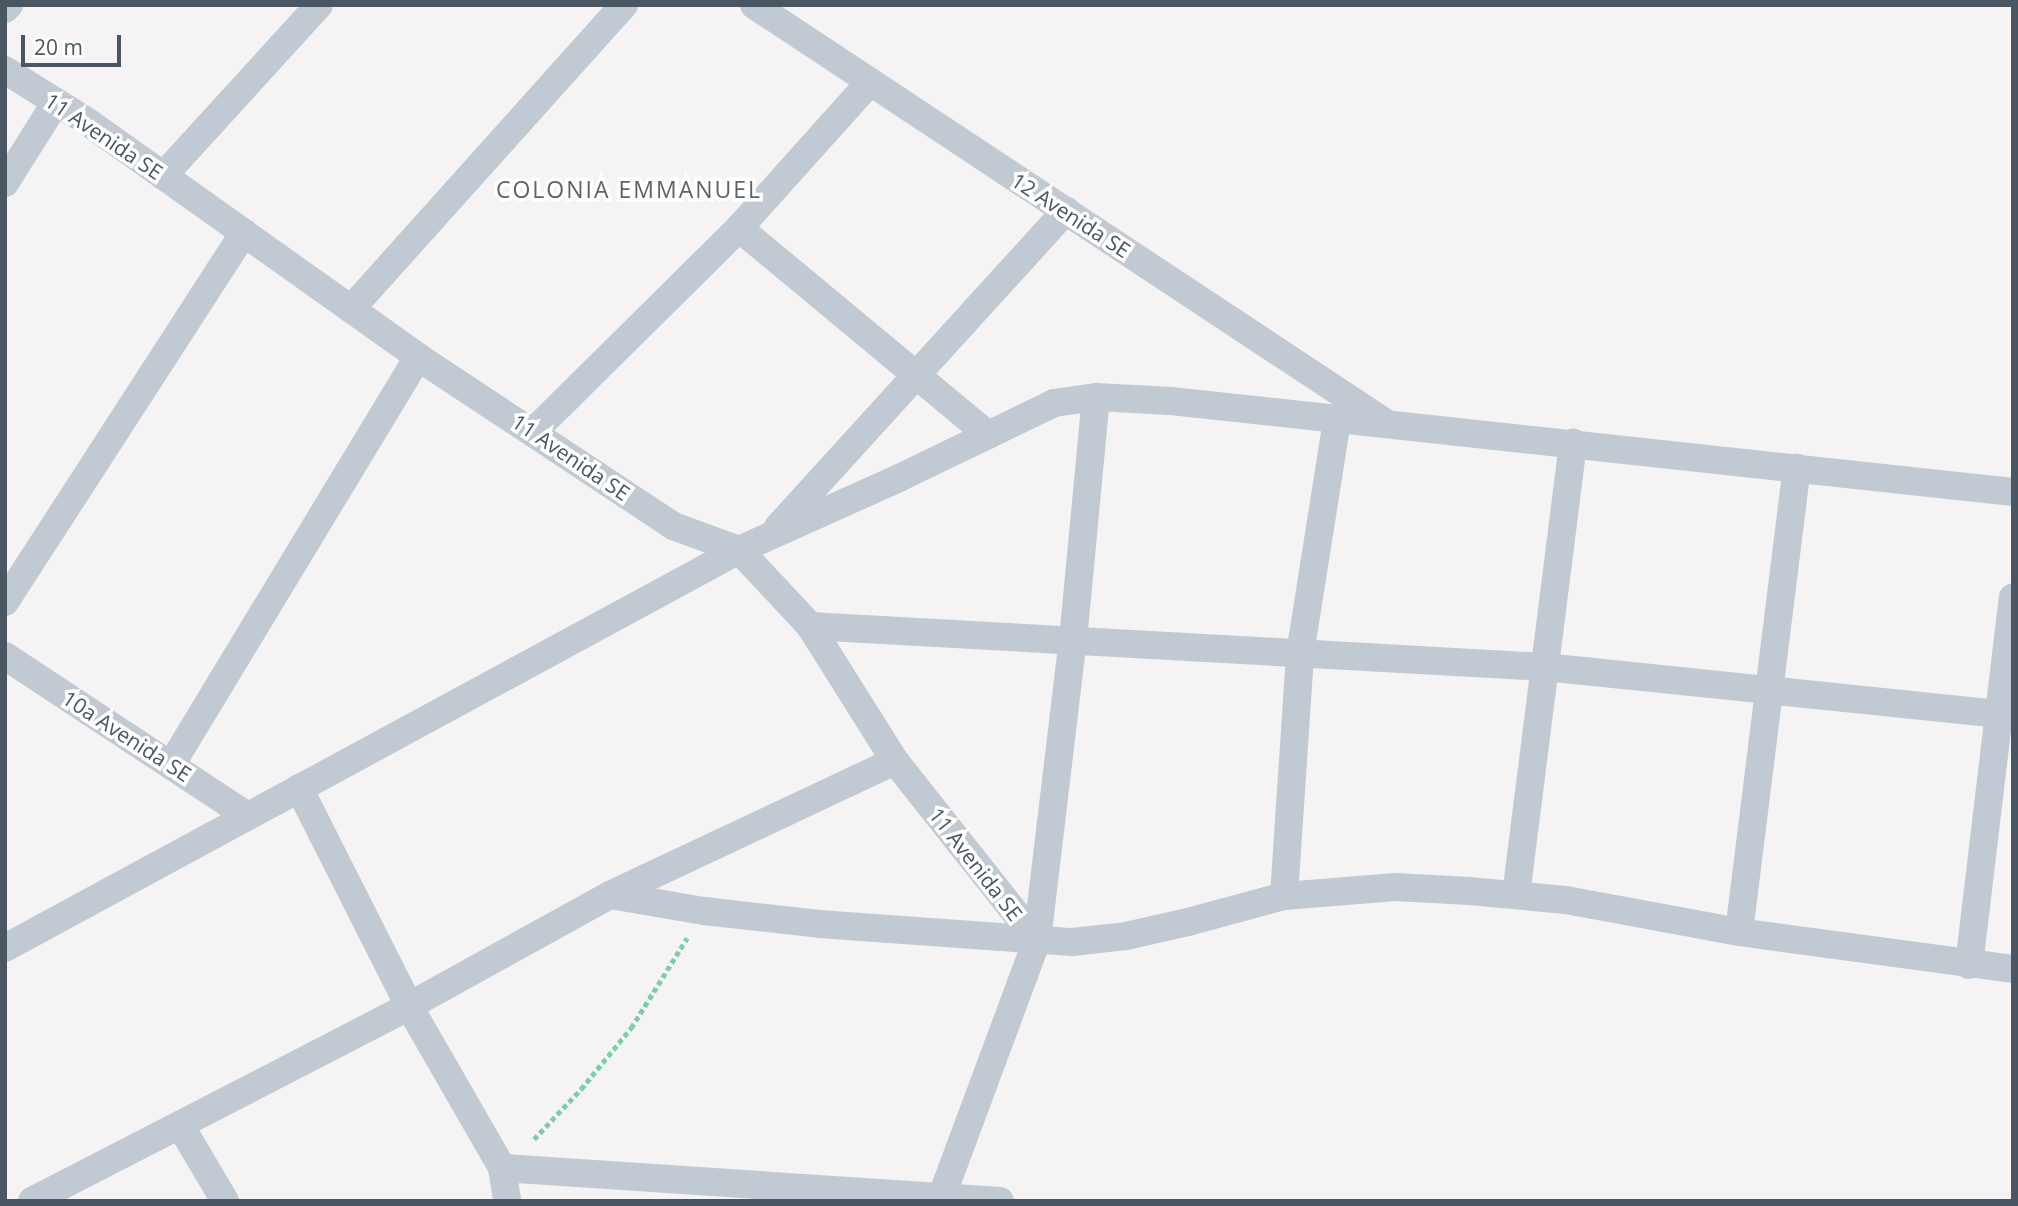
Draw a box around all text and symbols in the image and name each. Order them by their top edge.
scale bar [24,21,124,65]
text: 20 m [34,33,83,61]
street label: 11 Avenida SE [40,87,168,185]
street label: 12 Avenida SE [1007,167,1135,263]
district label: COLONIA EMMANUEL [498,175,760,203]
street label: 11 Avenida SE [507,408,635,506]
street label: 10a Avenida SE [58,685,196,787]
street label: 11 Avenida SE [924,803,1028,925]

